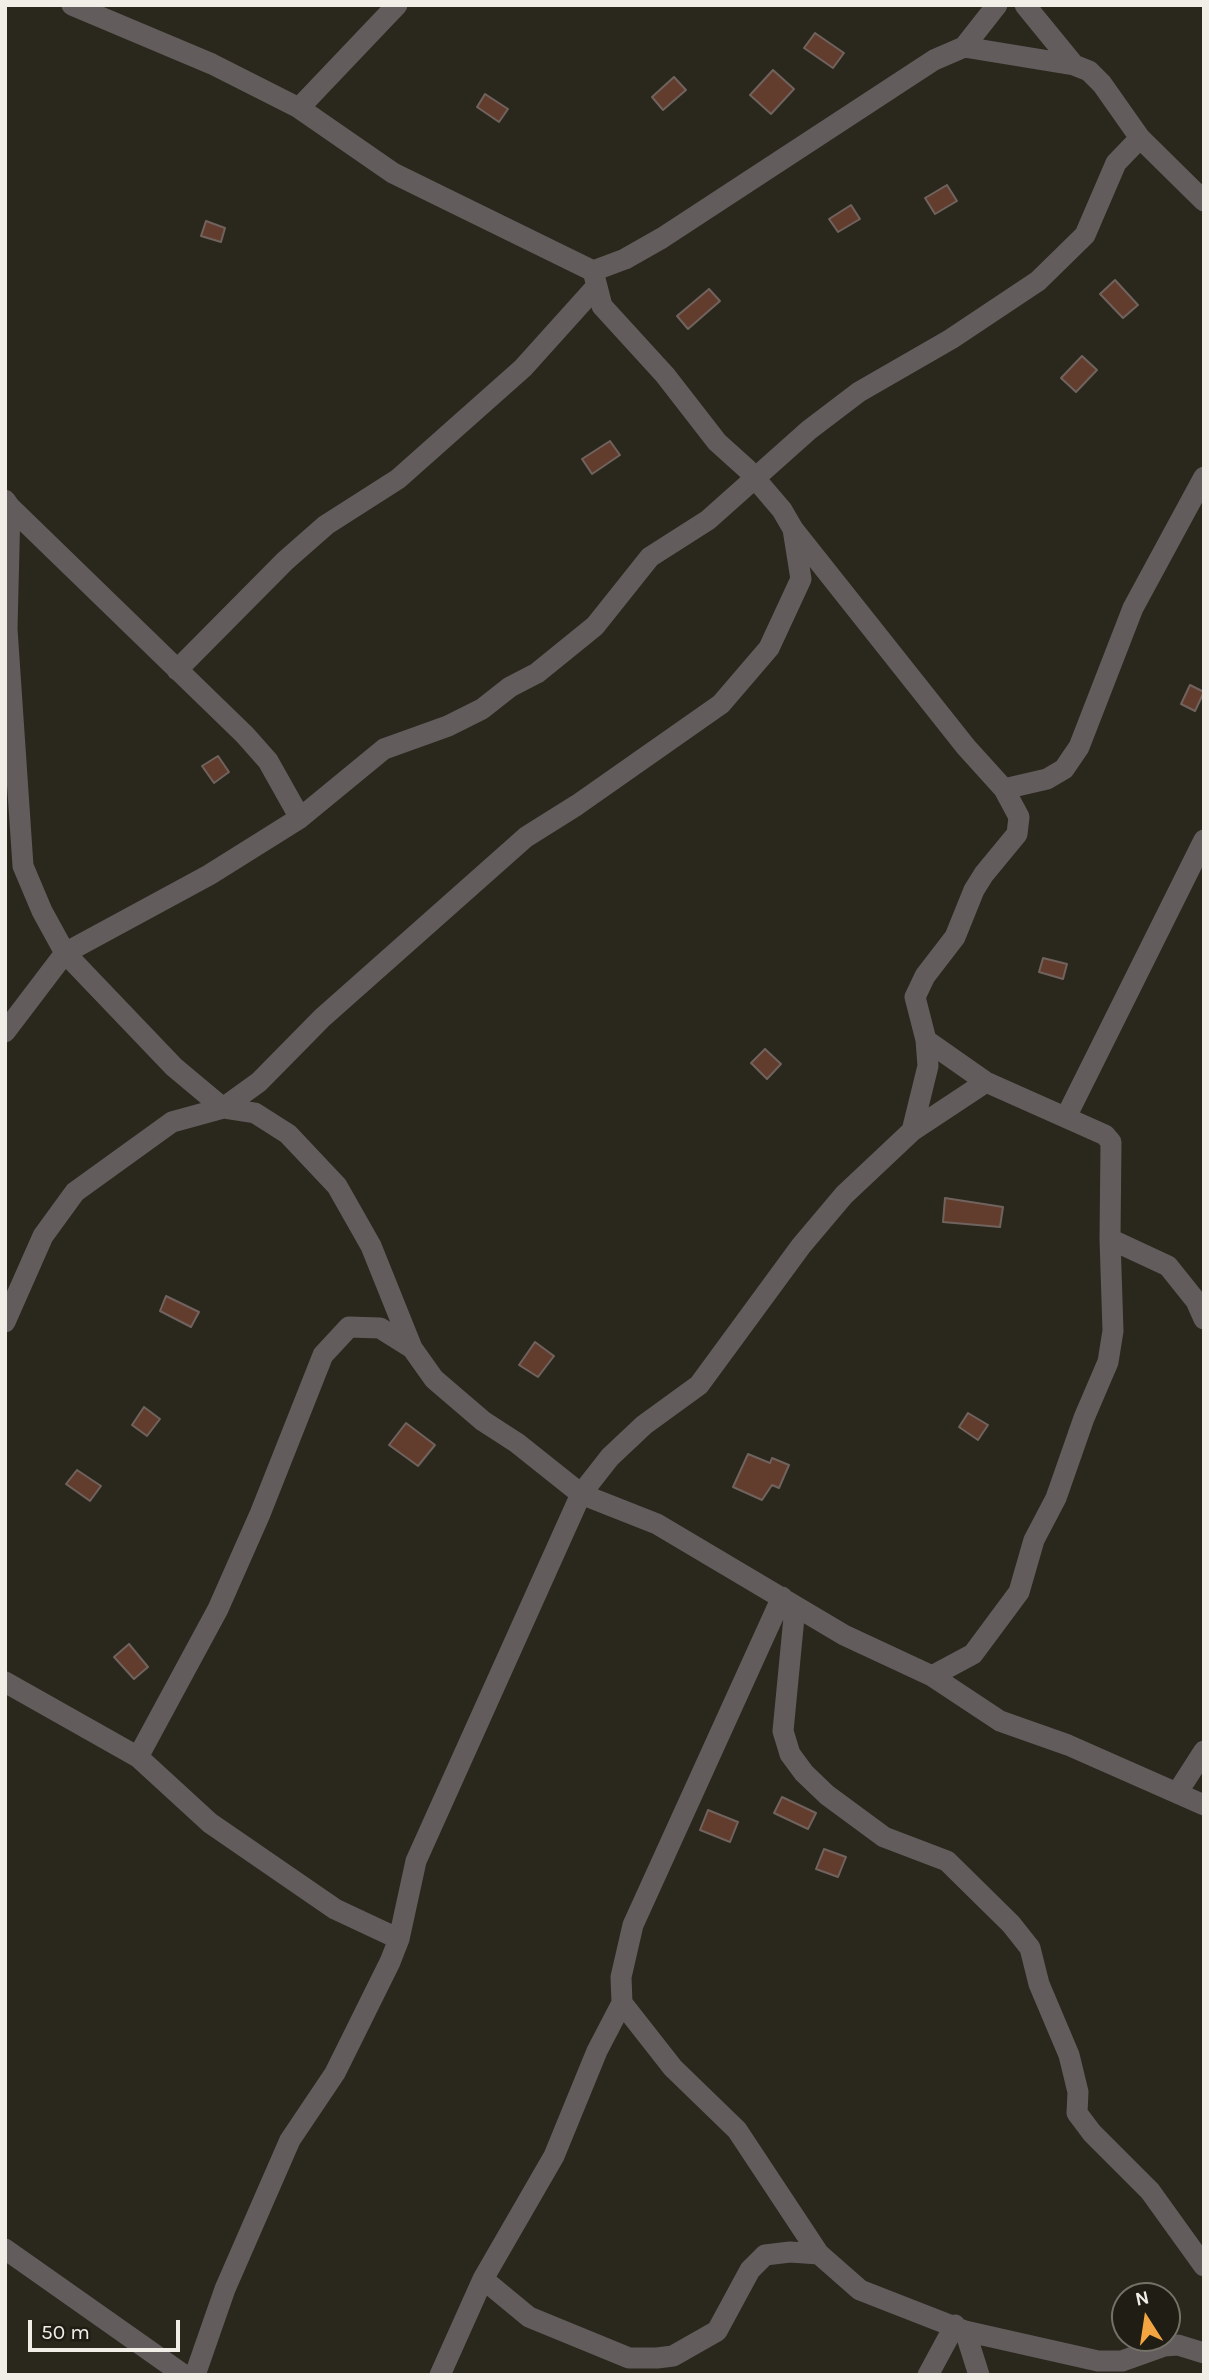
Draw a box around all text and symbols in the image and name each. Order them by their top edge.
north arrow [1111,2282,1181,2352]
text: N [1133,2286,1151,2311]
scale bar [32,2306,184,2350]
text: 50 m [41,2320,90,2344]

